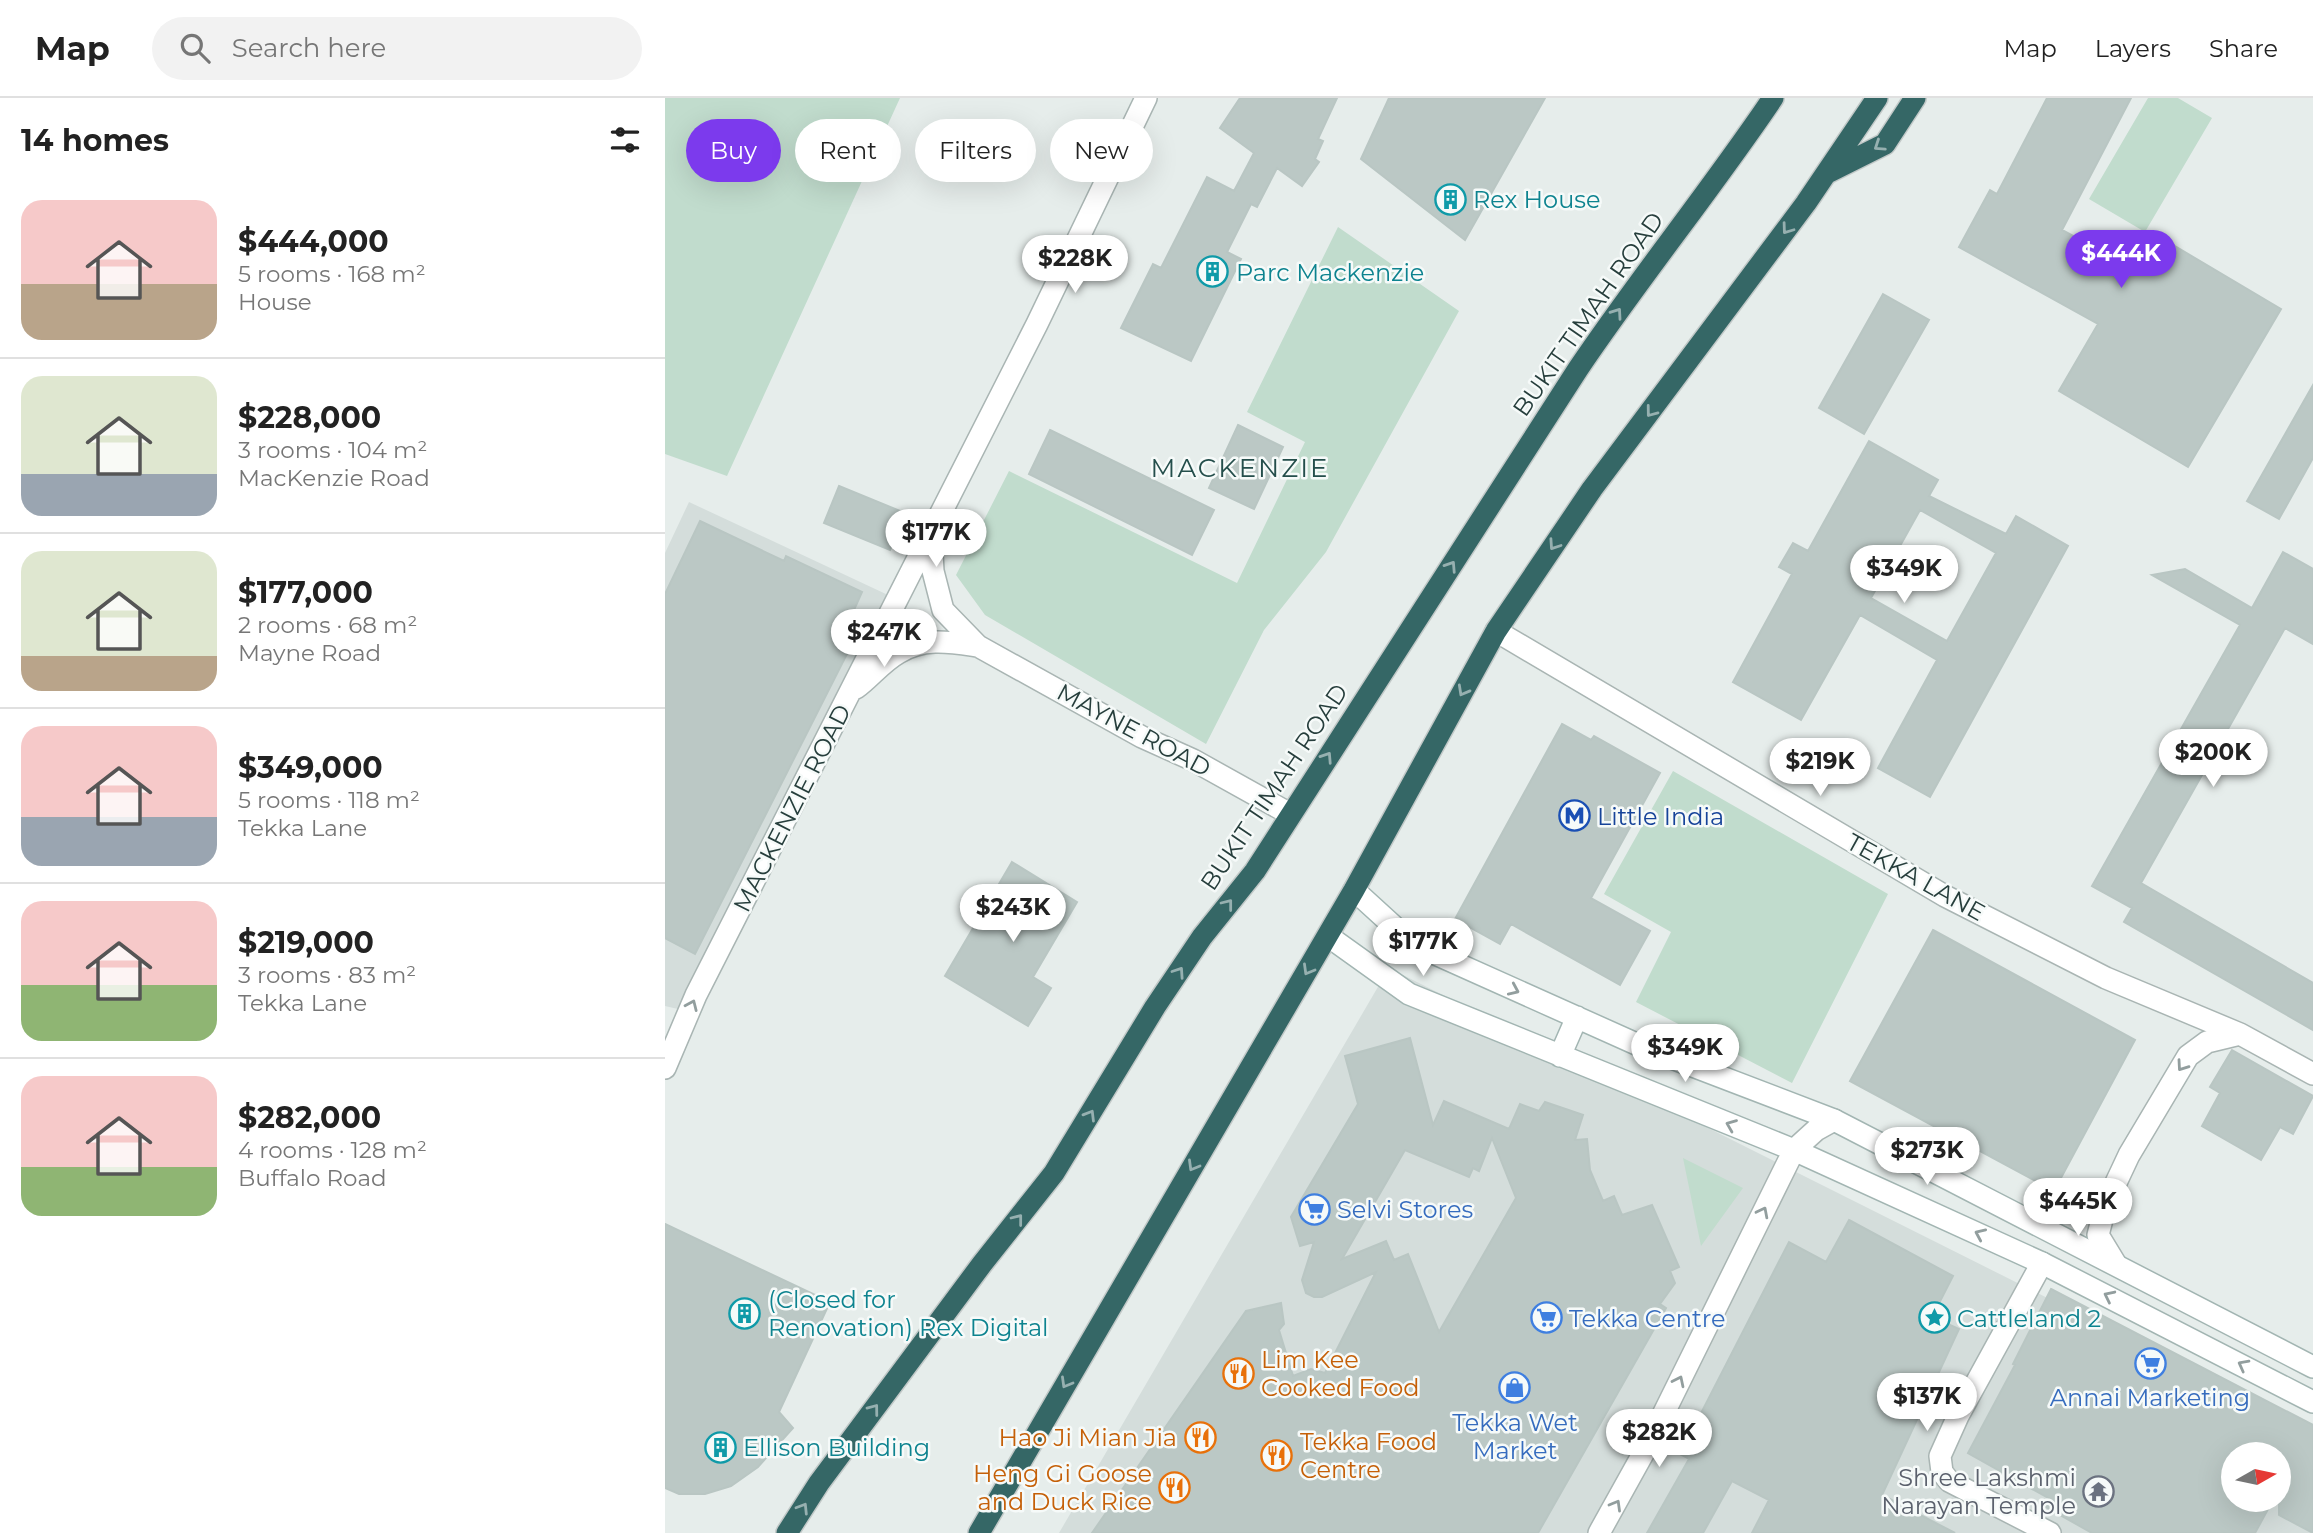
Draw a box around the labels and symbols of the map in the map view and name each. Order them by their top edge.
one-way arrow [1874,137,1887,150]
building icon: Rex House [1433,182,1467,216]
place label: Rex House [1473,185,1601,214]
street label: BUKIT TIMAH ROAD [1507,206,1669,422]
one-way arrow [1783,222,1795,234]
pin: $444K [2072,230,2170,290]
pin: $228K [1026,236,1124,295]
building icon: Parc Mackenzie [1196,255,1230,289]
place label: Parc Mackenzie [1236,258,1424,287]
one-way arrow [1609,308,1621,321]
one-way arrow [1646,404,1659,417]
district label: MACKENZIE [1151,452,1329,484]
pin: $177K [887,510,985,569]
one-way arrow [1550,537,1562,550]
pin: $349K [1855,546,1953,605]
one-way arrow [1442,561,1455,574]
pin: $247K [835,610,933,669]
street label: MAYNE ROAD [1052,677,1216,783]
street label: BUKIT TIMAH ROAD [1194,678,1354,896]
one-way arrow [1458,684,1471,696]
street label: MACKENZIE ROAD [727,699,857,917]
pin: $200K [2164,730,2262,789]
pin: $219K [1771,738,1869,798]
one-way arrow [1319,751,1332,764]
metro station icon: Little India [1557,799,1591,833]
place label: Little India [1597,802,1724,831]
street label: TEKKA LANE [1842,827,1990,927]
pin: $243K [964,884,1062,944]
one-way arrow [1220,899,1233,911]
pin: $177K [1374,918,1472,978]
one-way arrow [1303,963,1316,976]
one-way arrow [1170,967,1183,980]
one-way arrow [1508,981,1520,995]
one-way arrow [684,1000,698,1013]
pin: $349K [1636,1024,1734,1084]
one-way arrow [2178,1058,2190,1071]
one-way arrow [1081,1109,1094,1122]
one-way arrow [1725,1119,1737,1133]
pin: $273K [1878,1128,1976,1187]
one-way arrow [1188,1159,1201,1172]
pin: $445K [2029,1178,2127,1238]
supermarket icon: Selvi Stores [1297,1192,1331,1226]
place label: Selvi Stores [1337,1195,1473,1224]
one-way arrow [1754,1207,1768,1219]
one-way arrow [1010,1214,1023,1226]
one-way arrow [1975,1229,1987,1243]
place label: (Closed for Renovation) Rex Digital [768,1285,1049,1342]
one-way arrow [2104,1290,2116,1304]
building icon: (Closed for Renovation) Rex Digital [728,1296,762,1330]
supermarket icon: Tekka Centre [1529,1301,1563,1335]
place icon: Cattleland 2 [1917,1301,1951,1335]
place label: Tekka Centre [1569,1304,1726,1333]
place label: Cattleland 2 [1957,1304,2101,1333]
place label: Lim Kee Cooked Food [1261,1345,1420,1402]
supermarket icon: Annai Marketing [2133,1346,2167,1380]
restaurant icon: Lim Kee Cooked Food [1221,1356,1255,1390]
one-way arrow [2238,1360,2250,1373]
shop icon: Tekka Wet Market [1498,1371,1532,1405]
pin: $137K [1878,1374,1976,1433]
one-way arrow [1061,1376,1074,1388]
one-way arrow [1671,1376,1685,1388]
place label: Annai Marketing [2050,1383,2250,1412]
one-way arrow [866,1404,879,1417]
place label: Tekka Wet Market [1452,1408,1578,1465]
pin: $282K [1610,1410,1708,1469]
restaurant icon: Hao Ji Mian Jia [1183,1420,1217,1454]
place label: Hao Ji Mian Jia [999,1423,1177,1452]
place label: Tekka Food Centre [1300,1427,1437,1484]
building icon: Ellison Building [703,1430,737,1464]
place label: Ellison Building [743,1433,930,1462]
restaurant icon: Tekka Food Centre [1260,1438,1294,1472]
north arrow [2221,1442,2291,1512]
place label: Heng Gi Goose and Duck Rice [973,1459,1152,1516]
place label: Shree Lakshmi Narayan Temple [1881,1463,2076,1520]
restaurant icon: Heng Gi Goose and Duck Rice [1158,1470,1192,1504]
temple icon: Shree Lakshmi Narayan Temple [2082,1474,2116,1508]
one-way arrow [1607,1500,1620,1513]
one-way arrow [795,1503,808,1516]

